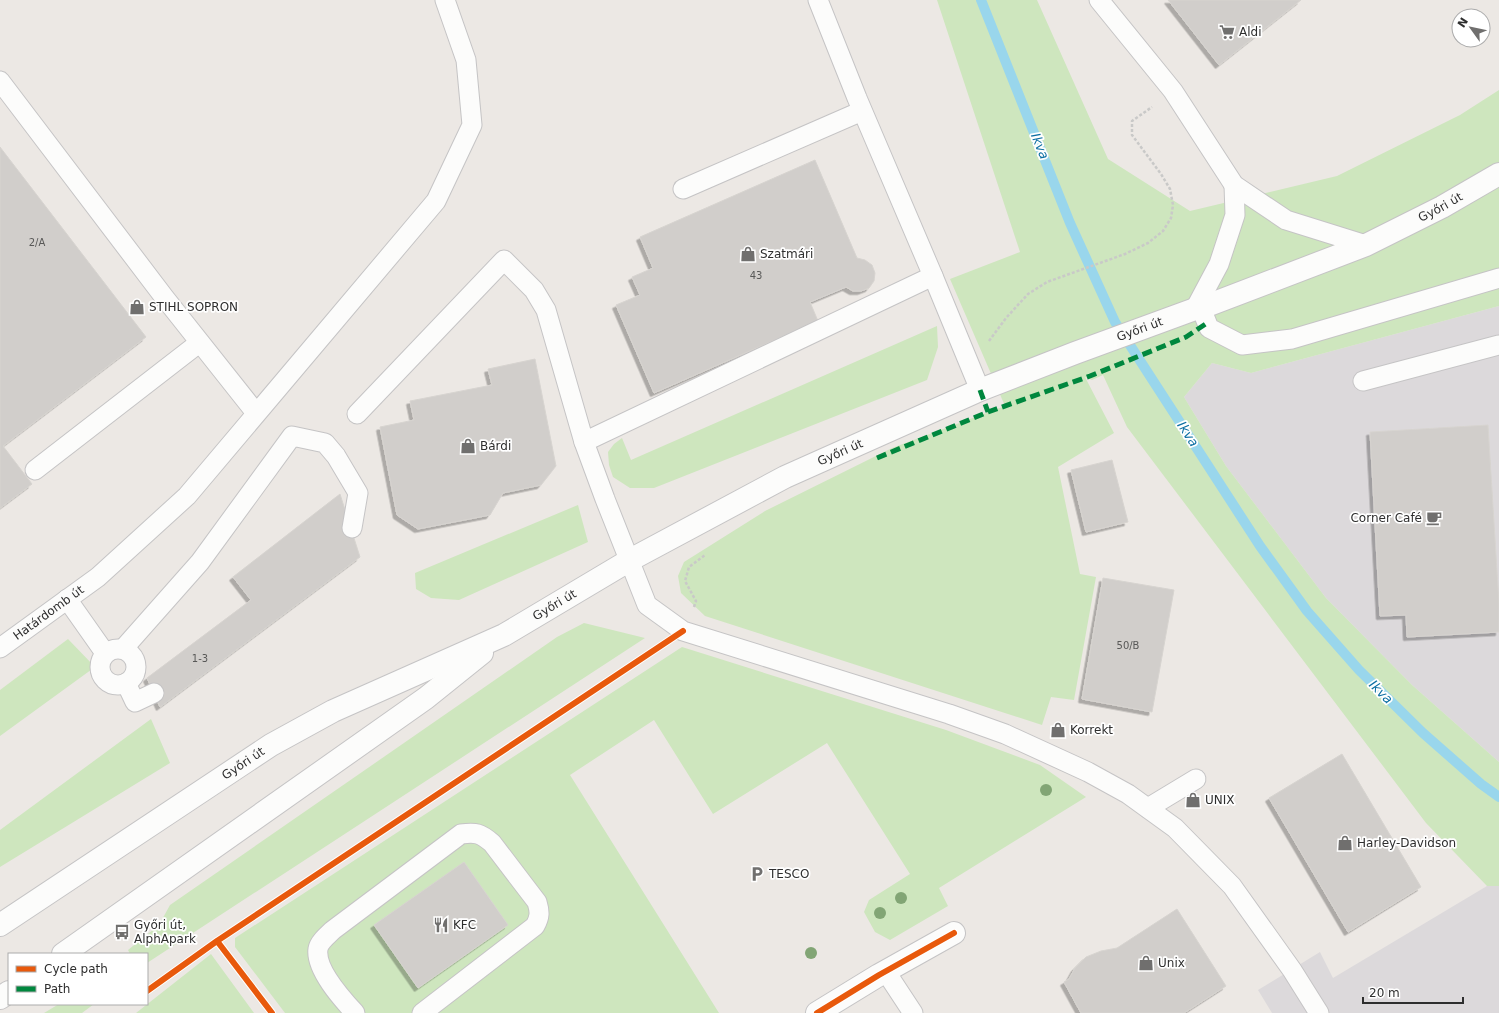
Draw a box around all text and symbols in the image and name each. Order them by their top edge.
north arrow [1451,8,1491,48]
text: N [1455,15,1471,30]
supermarket icon: Aldi [1218,23,1236,41]
place label: Aldi [1239,25,1262,39]
water label: Ikva [1028,131,1052,161]
street label: Győri út [1416,190,1465,225]
house number: 2/A [29,237,45,248]
shop icon: Szatmári [739,245,757,263]
place label: Szatmári [760,247,813,261]
house number: 43 [750,270,762,281]
shop icon: STIHL SOPRON [128,298,146,316]
place label: STIHL SOPRON [149,300,238,314]
street label: Győri út [1115,314,1165,344]
water label: Ikva [1174,419,1202,449]
street label: Győri út [815,436,865,469]
shop icon: Bárdi [459,437,477,455]
place label: Bárdi [480,439,511,453]
cafe icon: Corner Café [1425,509,1443,527]
place label: Corner Café [1350,511,1422,525]
street label: Határdomb út [11,582,87,643]
street label: Győri út [530,586,579,623]
house number: 50/B [1117,640,1140,651]
house number: 1-3 [192,653,208,664]
water label: Ikva [1366,677,1396,707]
shop icon: Korrekt [1049,721,1067,739]
place label: Korrekt [1070,723,1113,737]
street label: Győri út [219,744,267,783]
shop icon: UNIX [1184,791,1202,809]
place label: UNIX [1205,793,1235,807]
shop icon: Harley-Davidson [1336,834,1354,852]
place label: Harley-Davidson [1357,836,1456,850]
parking icon: TESCO [748,865,766,883]
place label: TESCO [768,867,809,881]
restaurant icon: KFC [432,916,450,934]
place label: Győri út, AlphApark [134,918,196,946]
place label: KFC [453,918,476,932]
bus stop icon: Győri út, AlphApark [113,923,131,941]
legend [8,953,148,1005]
shop icon: Unix [1137,954,1155,972]
place label: Unix [1158,956,1185,970]
text: Cycle path [44,962,108,976]
scale bar [1363,979,1463,1005]
text: Path [44,982,70,996]
text: 20 m [1369,986,1400,1000]

